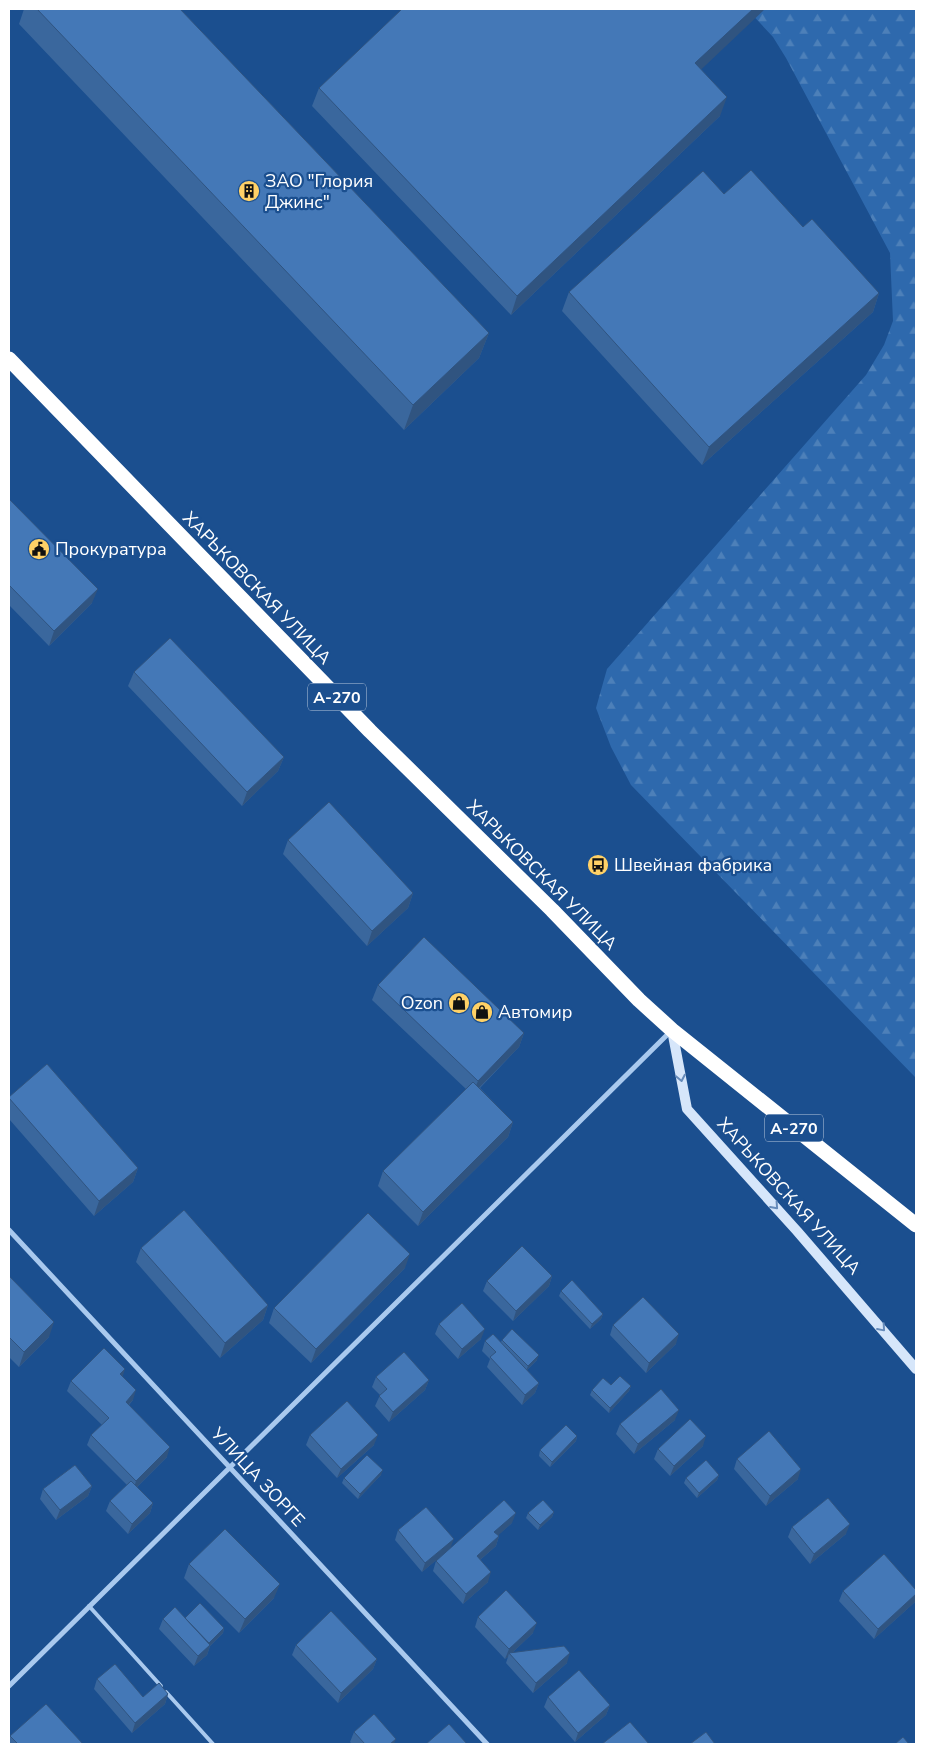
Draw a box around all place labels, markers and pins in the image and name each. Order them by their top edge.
place label: ЗАО "Глория Джинс" [265,169,373,214]
building icon: ЗАО "Глория Джинс" [237,179,261,203]
public building icon: Прокуратура [27,537,51,561]
place label: Прокуратура [55,537,167,561]
bus stop icon: Швейная фабрика [586,853,610,877]
place label: Швейная фабрика [614,853,772,877]
place label: Ozon [401,991,443,1015]
shop icon: Ozon [447,991,471,1015]
shop icon: Автомир [470,1000,494,1024]
place label: Автомир [498,1000,572,1024]

